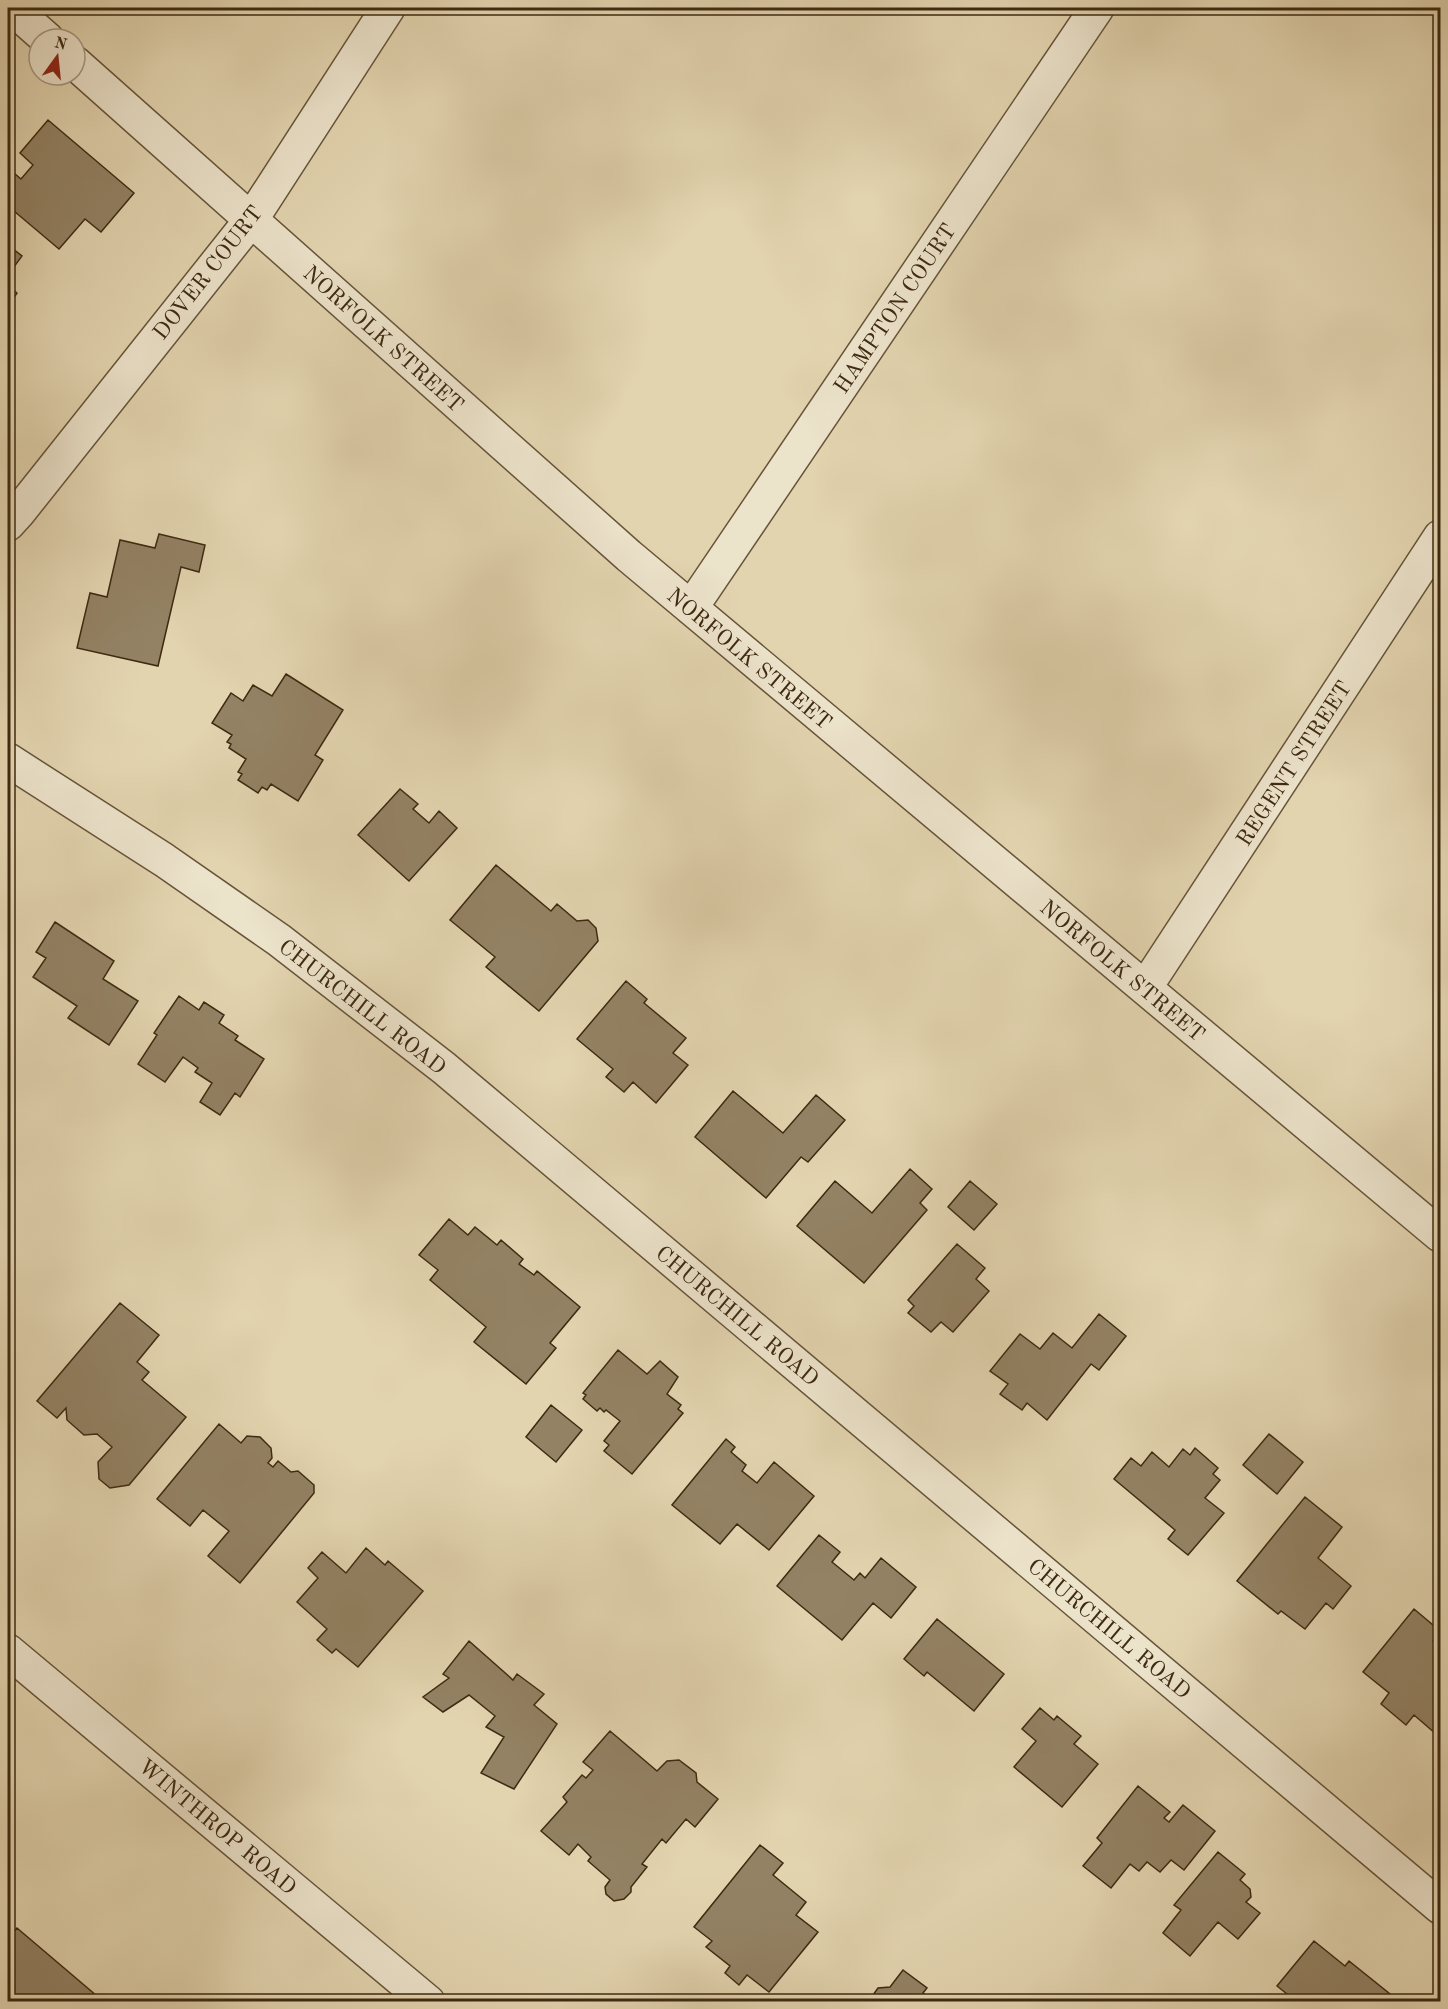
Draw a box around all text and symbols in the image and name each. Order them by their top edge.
north arrow [27,27,87,87]
text: N [52,35,69,54]
street label: DOVER COURT [150,202,267,344]
street label: HAMPTON COURT [831,220,961,398]
street label: NORFOLK STREET [298,262,467,417]
street label: NORFOLK STREET [662,585,835,735]
street label: REGENT STREET [1233,678,1356,851]
street label: NORFOLK STREET [1035,897,1208,1047]
street label: CHURCHILL ROAD [274,936,449,1079]
street label: CHURCHILL ROAD [651,1242,822,1391]
street label: CHURCHILL ROAD [1023,1555,1194,1704]
street label: WINTHROP ROAD [134,1755,300,1900]

